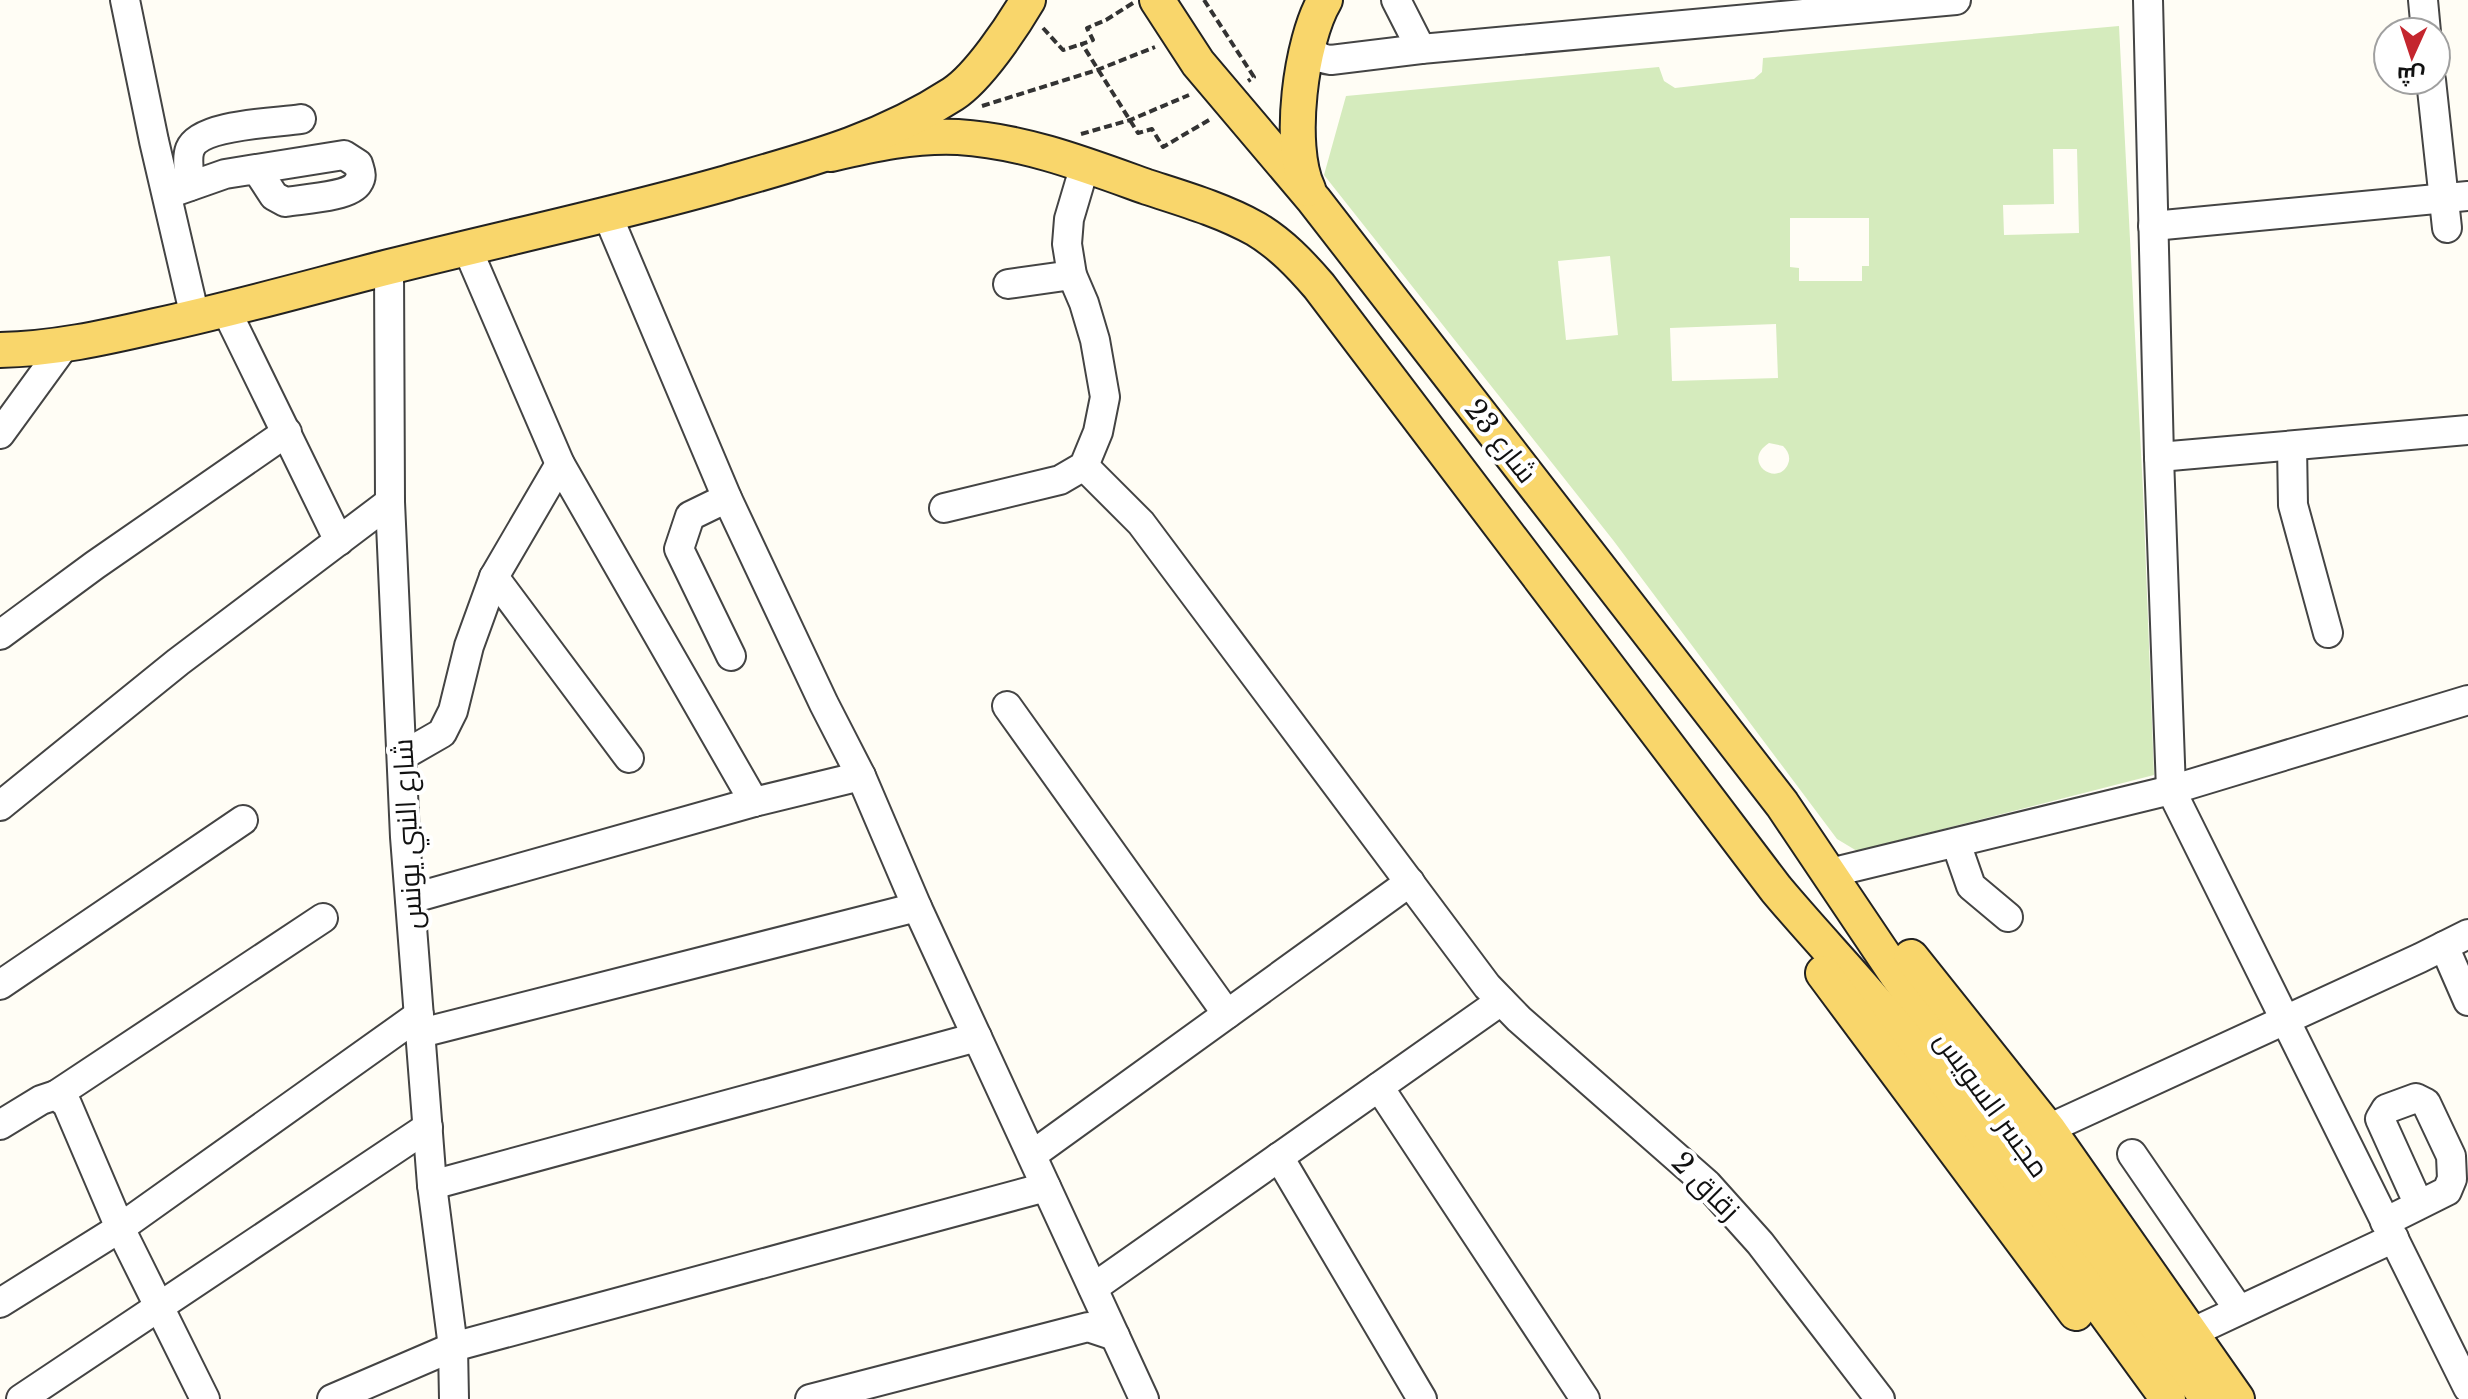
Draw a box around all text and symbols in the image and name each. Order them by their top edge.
north arrow [2372,16,2452,96]
text: ش [2396,61,2426,90]
street label: شارع 23 [1456,392,1544,491]
street label: شارع النبي يونس [385,738,434,930]
street label: مجسر السويس [1927,1024,2057,1184]
street label: زقاق 2 [1664,1145,1747,1228]

